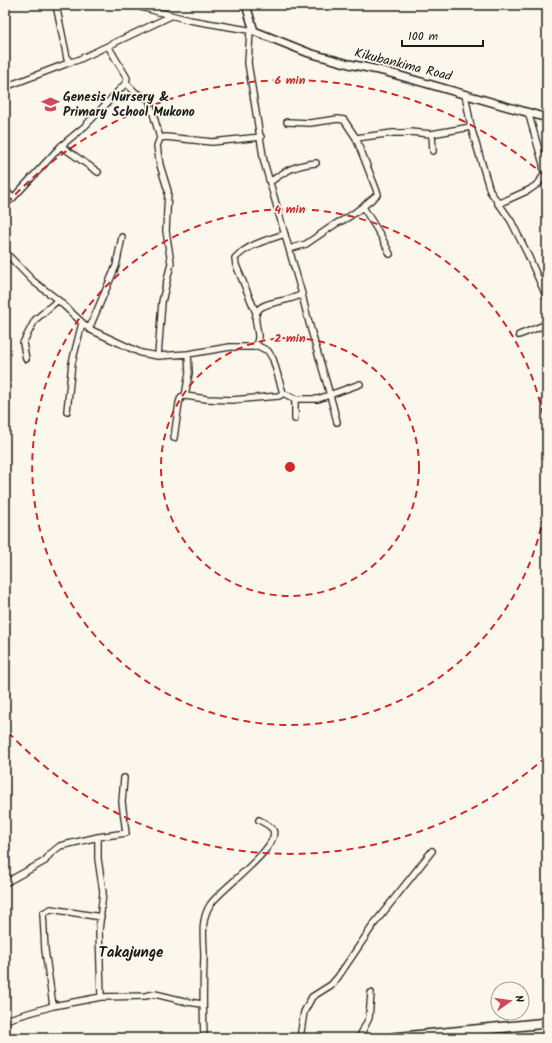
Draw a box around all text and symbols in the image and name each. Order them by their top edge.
scale bar [402,22,483,48]
text: 100 m [408,27,439,46]
street label: Kikubankima Road [352,43,454,87]
text: 6 min [275,71,306,90]
place label: Genesis Nursery & Primary School Mukono [63,87,195,123]
school or university icon: Genesis Nursery & Primary School Mukono [40,94,60,114]
text: 4 min [275,200,306,219]
text: 2 min [274,329,306,348]
centre of rings [283,460,297,474]
district label: Takajunge [99,941,164,965]
north arrow [490,981,530,1021]
text: N [509,993,528,1004]

